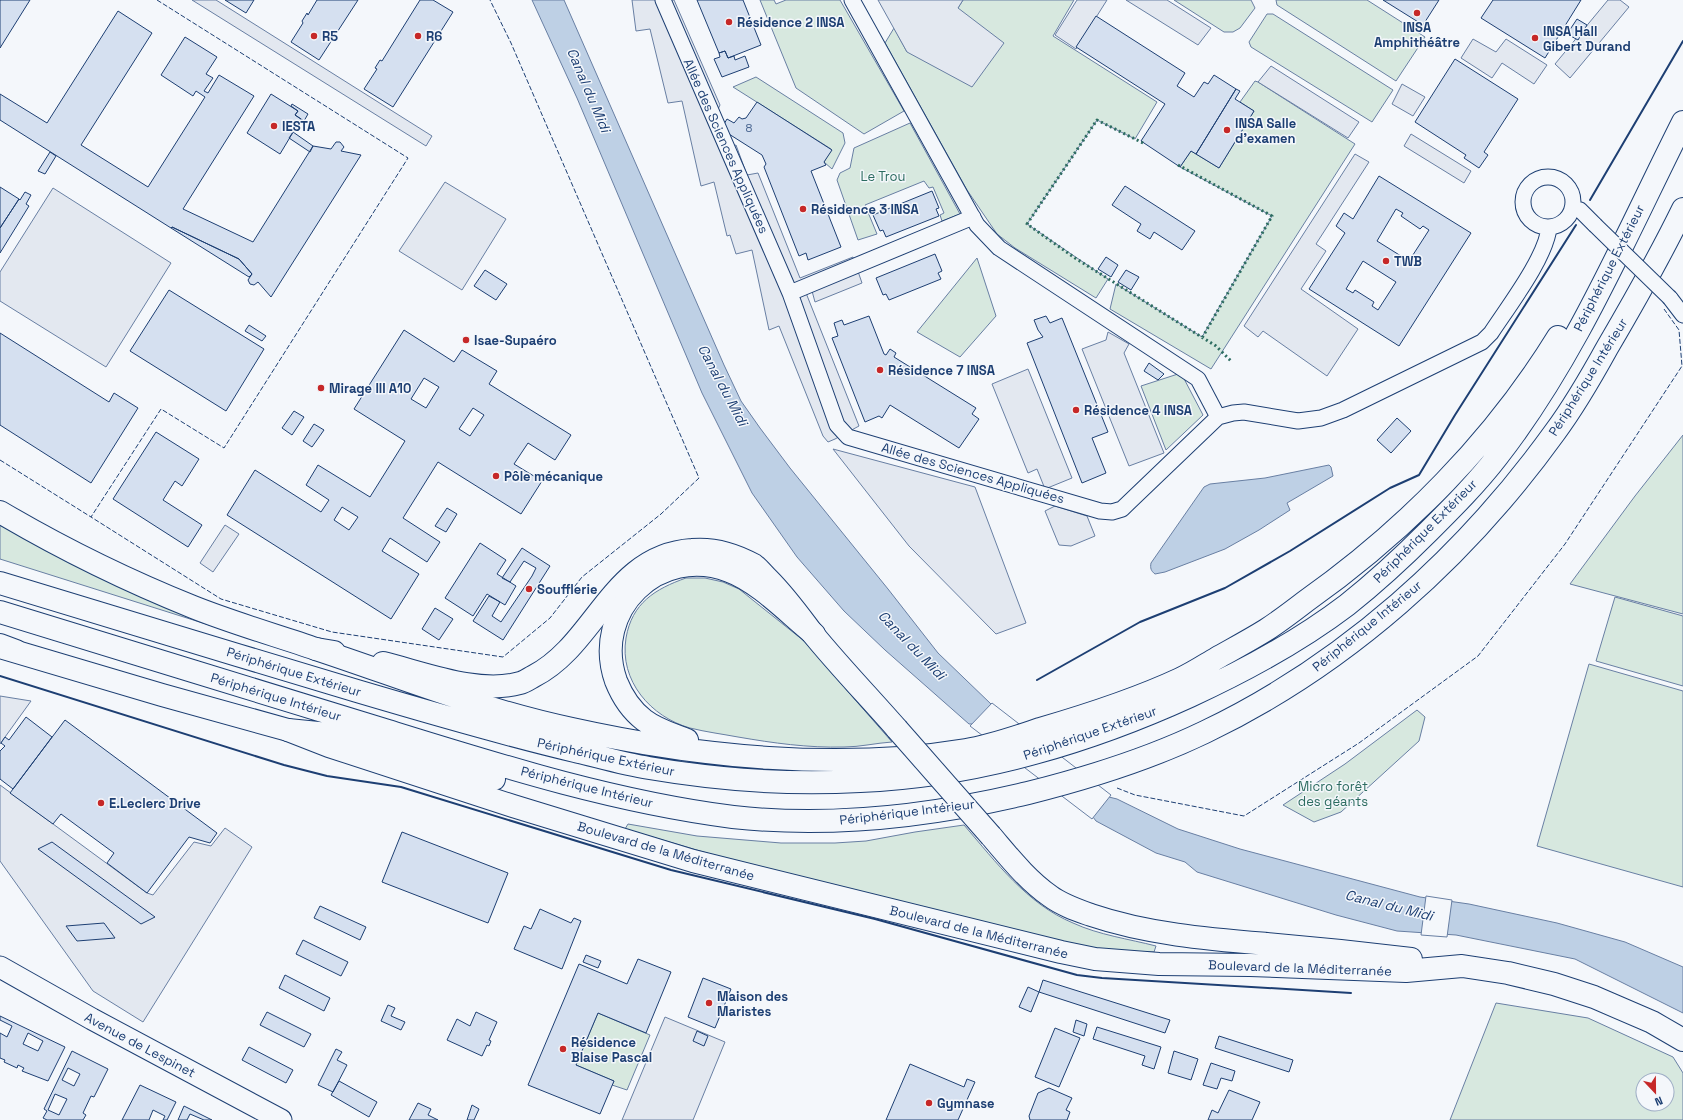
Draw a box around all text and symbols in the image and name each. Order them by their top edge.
marker: INSA Amphithéâtre [1412,8,1422,18]
place label: Résidence 2 INSA [737,14,845,31]
marker: Résidence 2 INSA [724,17,734,27]
place label: INSA Amphithéâtre [1374,19,1460,51]
place label: INSA Hall Gibert Durand [1543,23,1631,55]
place label: R5 [322,28,338,45]
place label: R6 [426,28,442,45]
marker: R5 [309,31,319,41]
marker: R6 [413,31,423,41]
marker: INSA Hall Gibert Durand [1530,33,1540,43]
water label: Canal du Midi [563,45,615,136]
street label: Allée des Sciences Appliquées [680,56,772,236]
place label: INSA Salle d'examen [1235,115,1296,147]
place label: IESTA [282,118,316,135]
marker: IESTA [269,121,279,131]
house number: 8 [746,121,753,135]
marker: INSA Salle d'examen [1222,125,1232,135]
park label: Le Trou [860,168,906,185]
place label: Résidence 3 INSA [811,201,919,218]
street label: Périphérique Extérieur [1570,202,1648,334]
marker: Résidence 3 INSA [798,204,808,214]
place label: TWB [1394,253,1422,270]
marker: TWB [1381,256,1391,266]
street label: Périphérique Intérieur [1545,315,1631,439]
place label: Isae-Supaéro [474,332,557,349]
marker: Isae-Supaéro [461,335,471,345]
water label: Canal du Midi [694,341,753,430]
place label: Résidence 7 INSA [888,362,996,379]
marker: Résidence 7 INSA [875,365,885,375]
place label: Mirage III A10 [329,380,411,397]
marker: Mirage III A10 [316,383,326,393]
place label: Résidence 4 INSA [1084,402,1193,419]
marker: Résidence 4 INSA [1071,405,1081,415]
street label: Allée des Sciences Appliquées [880,439,1067,507]
place label: Pôle mécanique [504,468,603,485]
marker: Pôle mécanique [491,471,501,481]
street label: Périphérique Extérieur [1369,475,1481,587]
street label: Périphérique Intérieur [1309,577,1425,675]
place label: Soufflerie [537,581,597,598]
marker: Soufflerie [524,584,534,594]
water label: Canal du Midi [874,606,951,685]
street label: Périphérique Extérieur [225,643,364,701]
street label: Périphérique Intérieur [209,669,344,725]
street label: Périphérique Extérieur [1021,702,1159,764]
street label: Périphérique Extérieur [536,734,676,780]
street label: Périphérique Intérieur [519,762,655,812]
park label: Micro forêt des géants [1298,778,1368,810]
place label: E.Leclerc Drive [109,795,201,812]
street label: Périphérique Intérieur [839,795,976,829]
marker: E.Leclerc Drive [96,798,106,808]
street label: Boulevard de la Méditerranée [575,818,757,884]
water label: Canal du Midi [1343,885,1436,925]
street label: Boulevard de la Méditerranée [888,902,1070,962]
street label: Boulevard de la Méditerranée [1208,956,1392,980]
place label: Maison des Maristes [717,988,788,1020]
marker: Maison des Maristes [704,998,714,1008]
street label: Avenue de Lespinet [82,1009,198,1081]
place label: Résidence Blaise Pascal [571,1034,652,1066]
marker: Résidence Blaise Pascal [558,1044,568,1054]
north arrow [1635,1072,1675,1112]
text: N [1653,1093,1665,1109]
place label: Gymnase [937,1095,995,1112]
marker: Gymnase [924,1098,934,1108]

